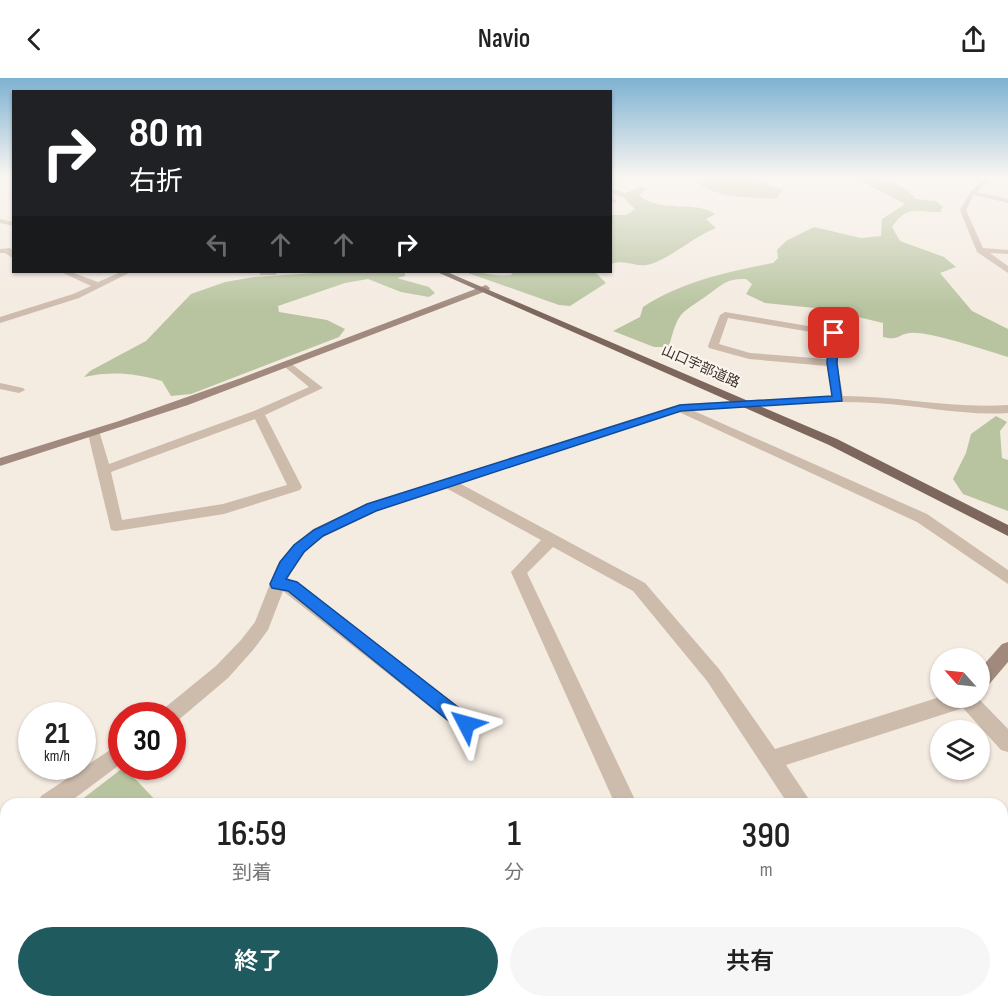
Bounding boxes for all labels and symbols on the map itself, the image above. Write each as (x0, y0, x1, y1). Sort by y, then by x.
pin (808, 307, 859, 358)
street label: 山口宇部道路 (659, 342, 743, 391)
north arrow (930, 648, 990, 708)
position arrow (434, 692, 498, 756)
speed limit sign: 30 (108, 702, 186, 780)

